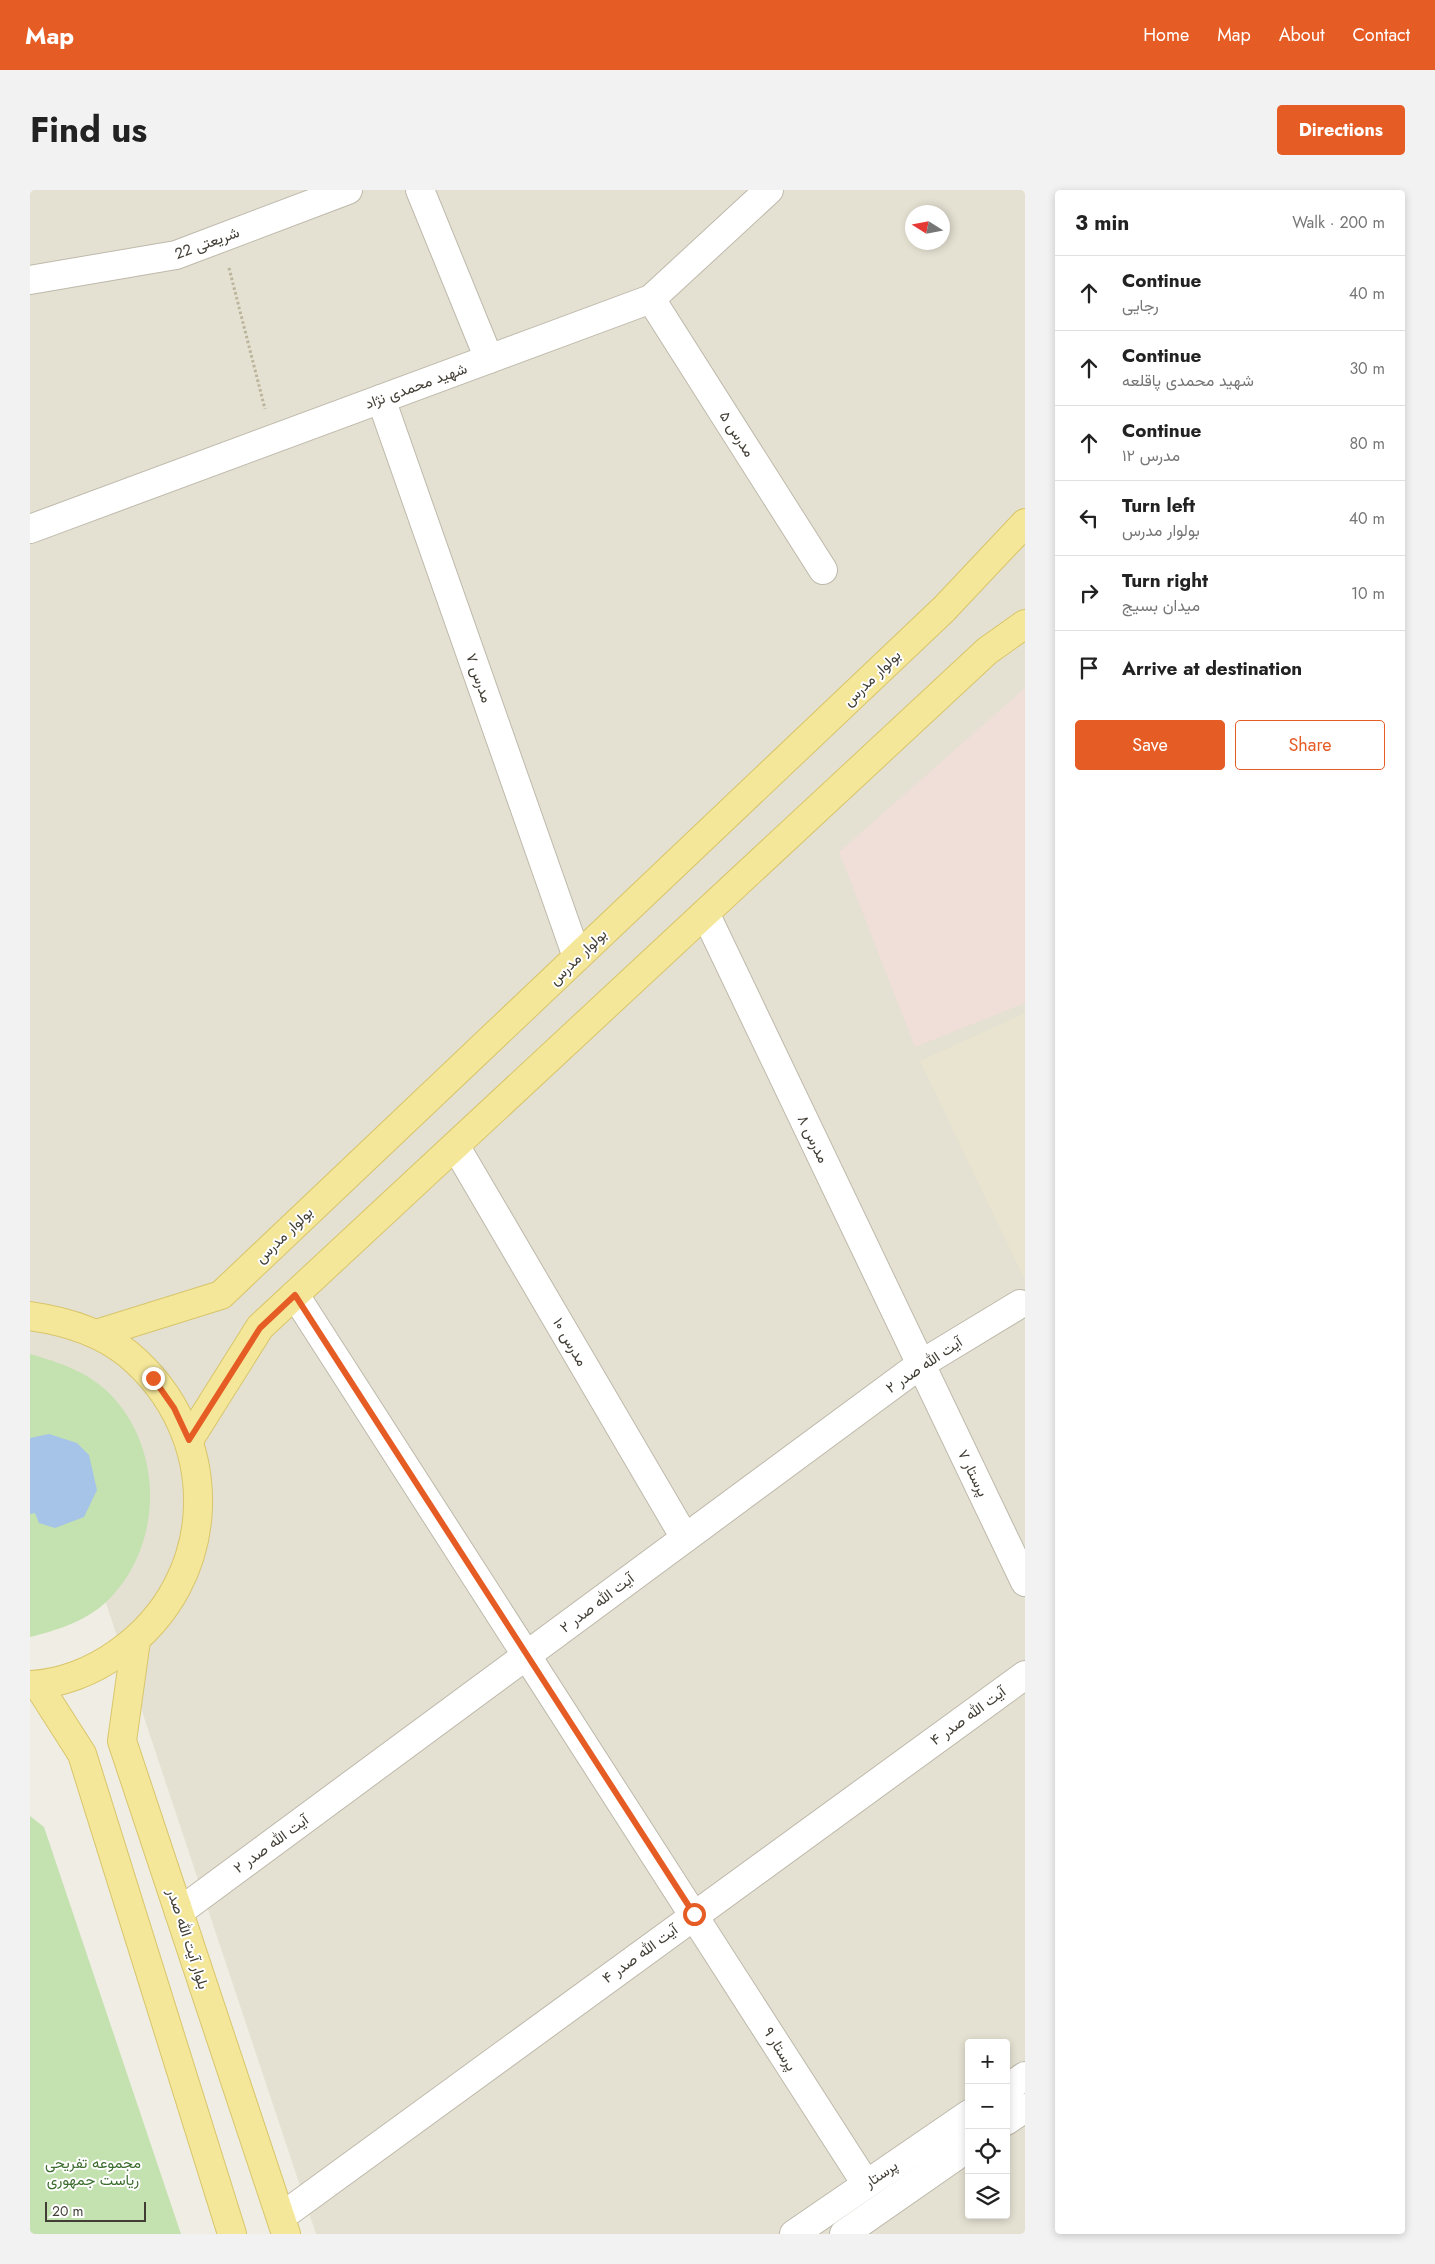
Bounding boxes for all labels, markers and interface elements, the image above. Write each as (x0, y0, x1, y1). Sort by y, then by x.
text: Map (25, 18, 74, 53)
text: Home (1143, 22, 1189, 48)
text: Map (1217, 22, 1251, 48)
text: About (1279, 22, 1324, 48)
text: Contact (1352, 22, 1410, 48)
text: Find us (30, 105, 147, 155)
button: Directions (1277, 105, 1405, 155)
north arrow (905, 205, 950, 250)
text: 3 min (1075, 208, 1129, 238)
text: Walk · 200 m (1292, 211, 1385, 234)
street label: شریعتی 22 (171, 221, 243, 265)
text: Continue (1122, 267, 1201, 294)
icon: ahead (1075, 279, 1103, 307)
text: 40 m (1349, 282, 1385, 305)
text: رجایی (1122, 294, 1159, 317)
text: Continue (1122, 342, 1201, 369)
icon: ahead (1075, 354, 1103, 382)
street label: شهید محمدی نژاد (362, 357, 470, 415)
text: 30 m (1349, 357, 1385, 380)
text: شهید محمدی پاقلعه (1122, 369, 1254, 392)
street label: مدرس ۵ (714, 407, 760, 461)
text: Continue (1122, 417, 1201, 444)
icon: ahead (1075, 429, 1103, 457)
text: 80 m (1349, 432, 1385, 455)
text: مدرس ۱۲ (1122, 444, 1180, 467)
text: Turn left (1122, 492, 1195, 519)
icon: left (1075, 504, 1103, 532)
text: 40 m (1349, 507, 1385, 530)
text: بولوار مدرس (1122, 519, 1200, 542)
text: Turn right (1122, 567, 1208, 594)
icon: right (1075, 579, 1103, 607)
text: 10 m (1351, 582, 1385, 605)
text: میدان بسیج (1122, 594, 1200, 617)
street label: بولوار مدرس (838, 645, 906, 711)
street label: مدرس ۷ (460, 650, 498, 706)
icon: arrive (1075, 654, 1103, 682)
text: Arrive at destination (1122, 655, 1302, 682)
button: Save (1075, 720, 1225, 770)
button: Share (1235, 720, 1385, 770)
street label: بولوار مدرس (544, 924, 612, 990)
street label: مدرس ۸ (792, 1111, 834, 1167)
street label: بولوار مدرس (250, 1202, 318, 1268)
street label: مدرس ۱۰ (547, 1314, 593, 1370)
street label: آیت الله صدر ۲ (881, 1330, 968, 1399)
route end (142, 1367, 165, 1390)
street label: پرستار ۷ (952, 1446, 994, 1500)
street label: آیت الله صدر ۲ (555, 1567, 640, 1638)
street label: آیت الله صدر ۴ (926, 1680, 1012, 1751)
street label: آیت الله صدر ۲ (229, 1808, 314, 1879)
street label: بلوار آیت الله صدر (161, 1885, 215, 1992)
route start (683, 1903, 706, 1926)
street label: آیت الله صدر ۴ (598, 1918, 684, 1989)
street label: پرستار ۹ (758, 2023, 802, 2075)
map controls (965, 2039, 1010, 2219)
button: + (965, 2039, 1010, 2084)
button: − (965, 2084, 1010, 2129)
button: locate (965, 2129, 1010, 2174)
park label: مجموعه تفریحی ریاست جمهوری (45, 2152, 141, 2191)
street label: پرستار (859, 2155, 902, 2194)
button: layers (965, 2174, 1010, 2219)
scale bar (45, 2199, 146, 2222)
text: 20 m (52, 2201, 84, 2221)

